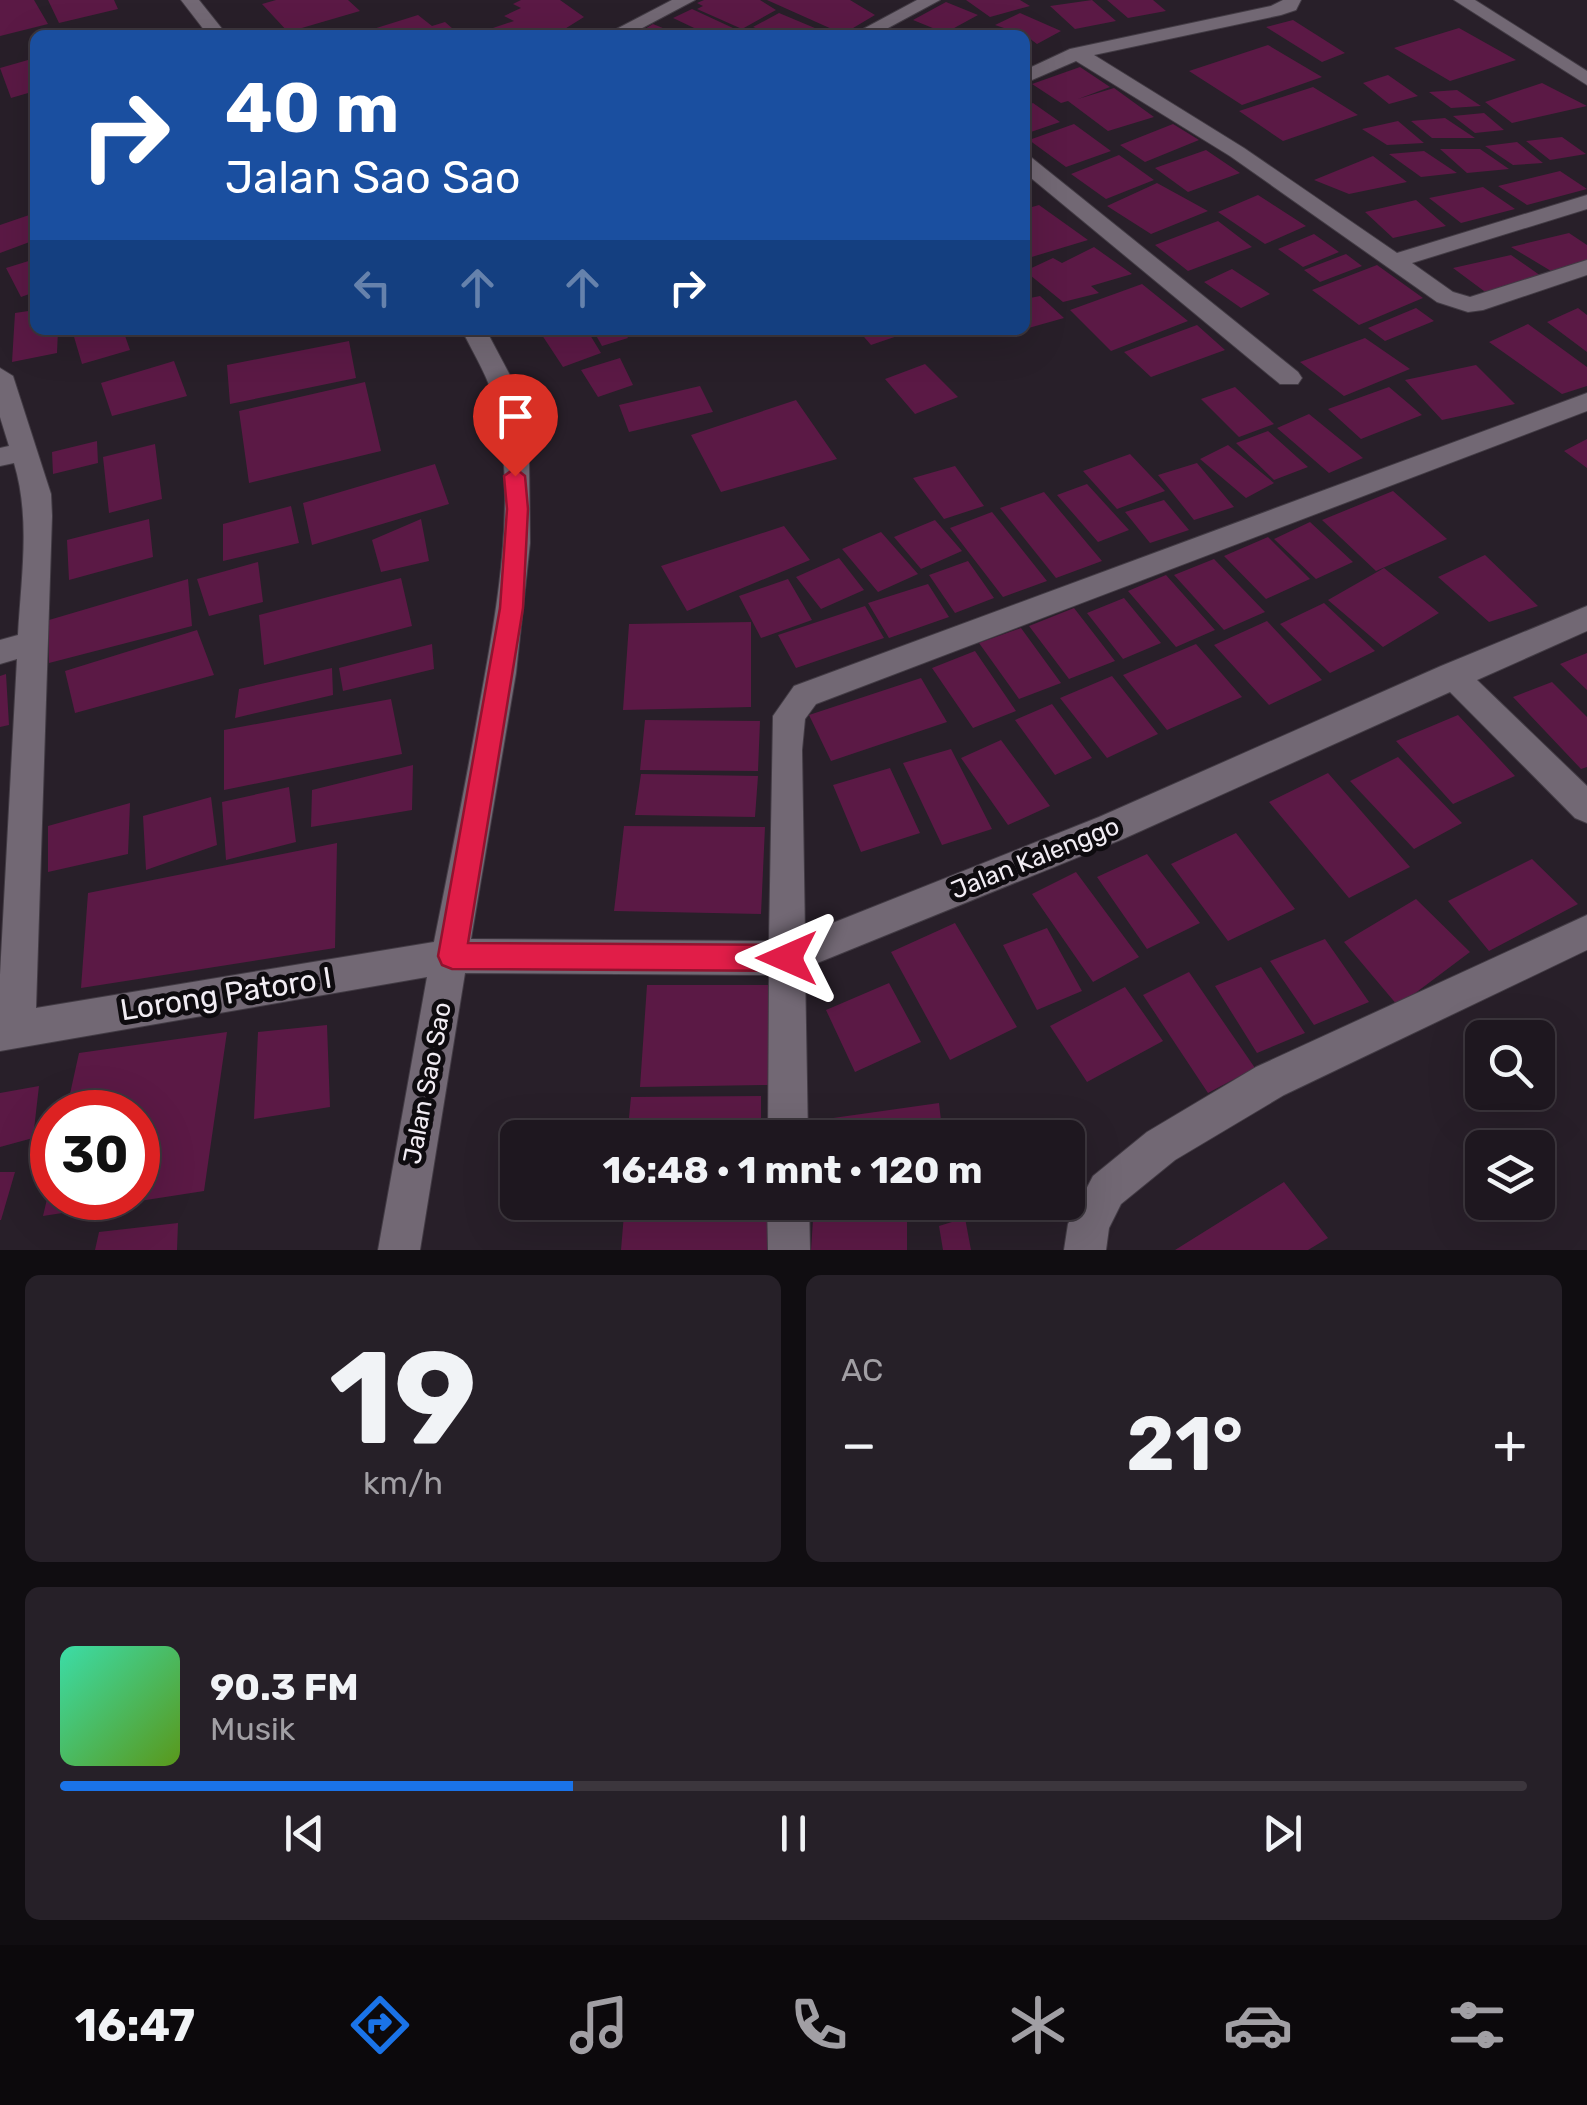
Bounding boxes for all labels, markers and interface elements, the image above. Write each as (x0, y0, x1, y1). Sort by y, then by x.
text: 40 m (225, 67, 399, 150)
icon: right (60, 70, 190, 200)
text: Jalan Sao Sao (225, 151, 521, 204)
icon: left (345, 260, 400, 315)
icon: ahead (450, 260, 505, 315)
icon: ahead (555, 260, 610, 315)
icon: right (660, 260, 715, 315)
pin (473, 374, 558, 477)
icon: arrive (488, 389, 543, 444)
street label: Jalan Kalenggo (947, 811, 1123, 905)
position arrow (735, 906, 839, 1010)
street label: Lorong Patoro I (118, 960, 334, 1028)
street label: Jalan Sao Sao (397, 1000, 457, 1166)
map controls (1465, 1020, 1555, 1220)
button: search (1465, 1020, 1555, 1110)
speed limit sign: 30 (30, 1090, 160, 1220)
button: layers (1465, 1130, 1555, 1220)
text: 16:48 · 1 mnt · 120 m (603, 1147, 982, 1193)
text: 19 (329, 1321, 477, 1476)
text: AC (841, 1351, 883, 1389)
text: 21° (1126, 1400, 1243, 1489)
text: − (841, 1412, 877, 1477)
text: + (1493, 1412, 1527, 1477)
text: km/h (363, 1464, 443, 1502)
text: 90.3 FM (210, 1664, 359, 1710)
text: Musik (210, 1710, 295, 1748)
icon: previous (277, 1806, 332, 1861)
icon: pause (766, 1806, 821, 1861)
icon: next (1255, 1806, 1310, 1861)
icon: directions (345, 1990, 415, 2060)
icon: music (564, 1990, 634, 2060)
icon: phone (784, 1990, 854, 2060)
icon: climate (1003, 1990, 1073, 2060)
icon: car (1223, 1990, 1293, 2060)
icon: filters (1442, 1990, 1512, 2060)
text: 16:47 (75, 1999, 195, 2052)

